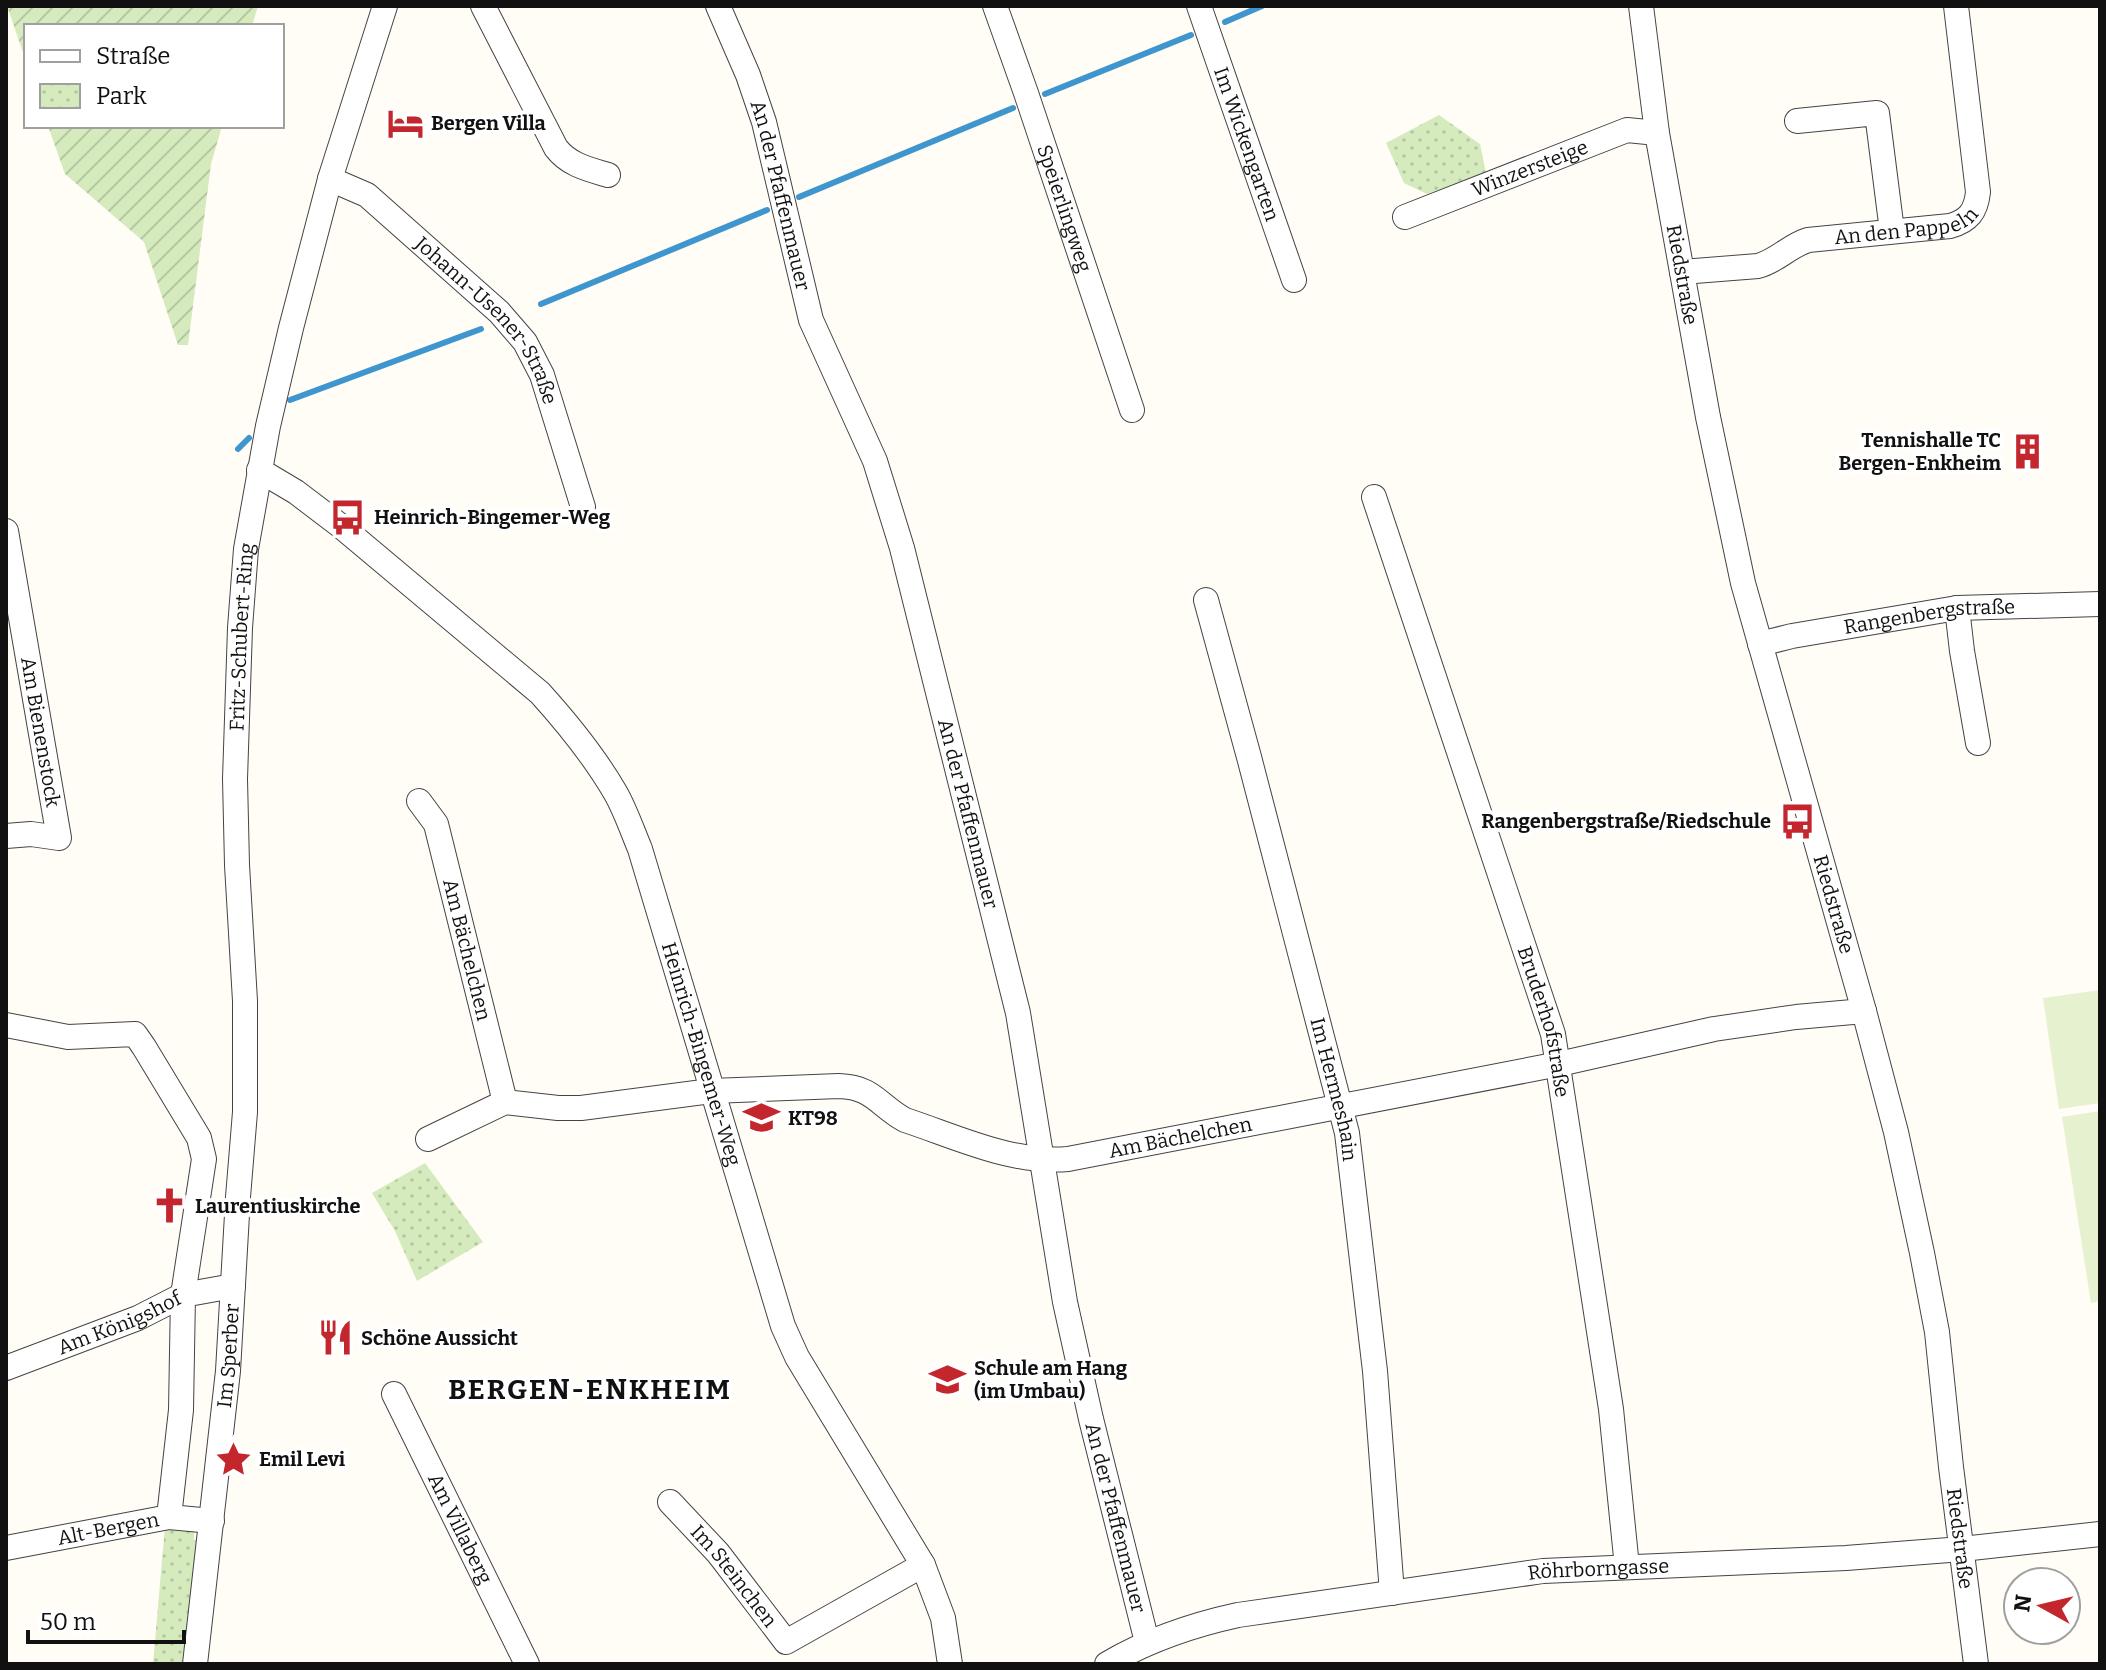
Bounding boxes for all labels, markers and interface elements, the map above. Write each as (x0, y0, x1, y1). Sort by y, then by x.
legend (24, 24, 284, 128)
text: Straße (96, 42, 170, 70)
street label: Im Wickengarten (1209, 64, 1285, 224)
text: Park (96, 82, 147, 110)
street label: An der Pfaffenmauer (745, 97, 816, 293)
hotel icon: Bergen Villa (386, 104, 424, 142)
place label: Bergen Villa (431, 111, 546, 135)
street label: Winzersteige (1468, 135, 1591, 202)
street label: Speierlingweg (1032, 142, 1097, 275)
street label: An den Pappeln (1833, 202, 1983, 249)
street label: Riedstraße (1662, 223, 1703, 327)
street label: Johann-Usener-Straße (410, 231, 562, 407)
place label: Tennishalle TC Bergen-Enkheim (1839, 428, 2001, 475)
building icon: Tennishalle TC Bergen-Enkheim (2008, 432, 2046, 470)
bus stop icon: Heinrich-Bingemer-Weg (329, 498, 367, 536)
place label: Heinrich-Bingemer-Weg (374, 505, 611, 529)
street label: Fritz-Schubert-Ring (225, 541, 259, 731)
street label: Rangenbergstraße (1842, 594, 2015, 639)
street label: Am Bienenstock (16, 655, 66, 810)
street label: An der Pfaffenmauer (933, 716, 1004, 911)
bus stop icon: Rangenbergstraße/Riedschule (1778, 802, 1816, 840)
place label: Rangenbergstraße/Riedschule (1481, 809, 1771, 833)
street label: Riedstraße (1808, 852, 1859, 956)
street label: Am Bächelchen (438, 876, 496, 1023)
street label: Heinrich-Bingemer-Weg (657, 939, 746, 1169)
street label: Bruderhofstraße (1513, 943, 1575, 1099)
street label: Im Hermeshain (1305, 1015, 1362, 1163)
school or university icon: KT98 (743, 1099, 781, 1137)
place label: KT98 (788, 1106, 838, 1130)
street label: Am Bächelchen (1107, 1112, 1254, 1163)
church icon: Laurentiuskirche (150, 1187, 188, 1225)
place label: Laurentiuskirche (195, 1194, 360, 1218)
street label: Am Königshof (54, 1285, 187, 1359)
street label: Im Sperber (212, 1303, 244, 1409)
restaurant icon: Schöne Aussicht (316, 1319, 354, 1357)
place label: Schöne Aussicht (361, 1326, 518, 1350)
place label: Schule am Hang (im Umbau) (974, 1356, 1128, 1403)
school or university icon: Schule am Hang (im Umbau) (929, 1361, 967, 1399)
district label: BERGEN-ENKHEIM (448, 1373, 732, 1406)
street label: An der Pfaffenmauer (1080, 1420, 1151, 1615)
place icon: Emil Levi (214, 1440, 252, 1478)
place label: Emil Levi (259, 1447, 346, 1471)
street label: Am Villaberg (423, 1469, 498, 1588)
street label: Riedstraße (1942, 1487, 1978, 1590)
street label: Alt-Bergen (55, 1507, 161, 1550)
street label: Im Steinchen (686, 1520, 782, 1632)
street label: Röhrborngasse (1526, 1554, 1670, 1585)
north arrow (2002, 1566, 2082, 1646)
text: N (2008, 1593, 2037, 1614)
scale bar (28, 1594, 184, 1644)
text: 50 m (40, 1608, 96, 1636)

